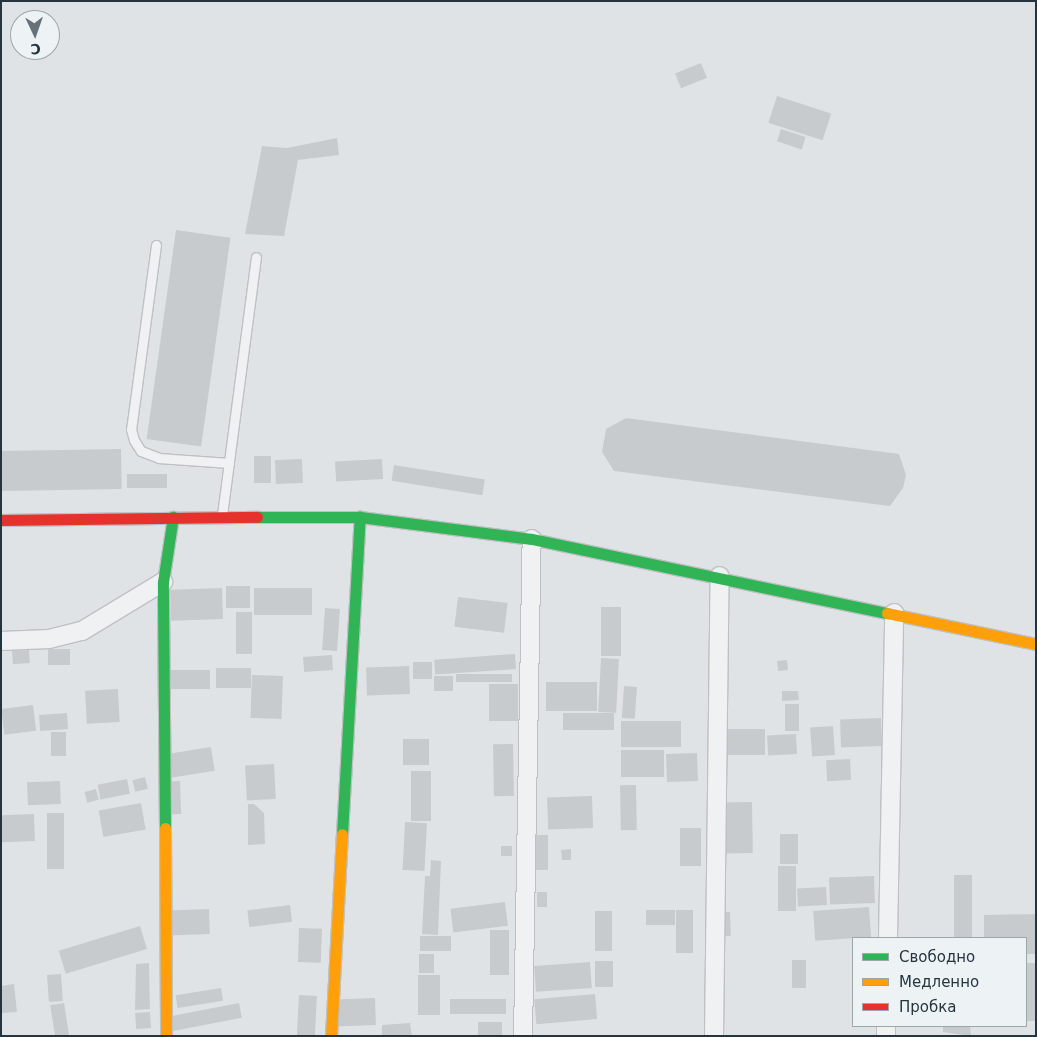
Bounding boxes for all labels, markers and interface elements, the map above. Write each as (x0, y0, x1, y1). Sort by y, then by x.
north arrow (10, 10, 60, 60)
text: С (30, 41, 41, 57)
legend (852, 937, 1027, 1027)
text: Свободно (899, 948, 975, 966)
text: Медленно (899, 973, 979, 991)
text: Пробка (899, 998, 956, 1016)

